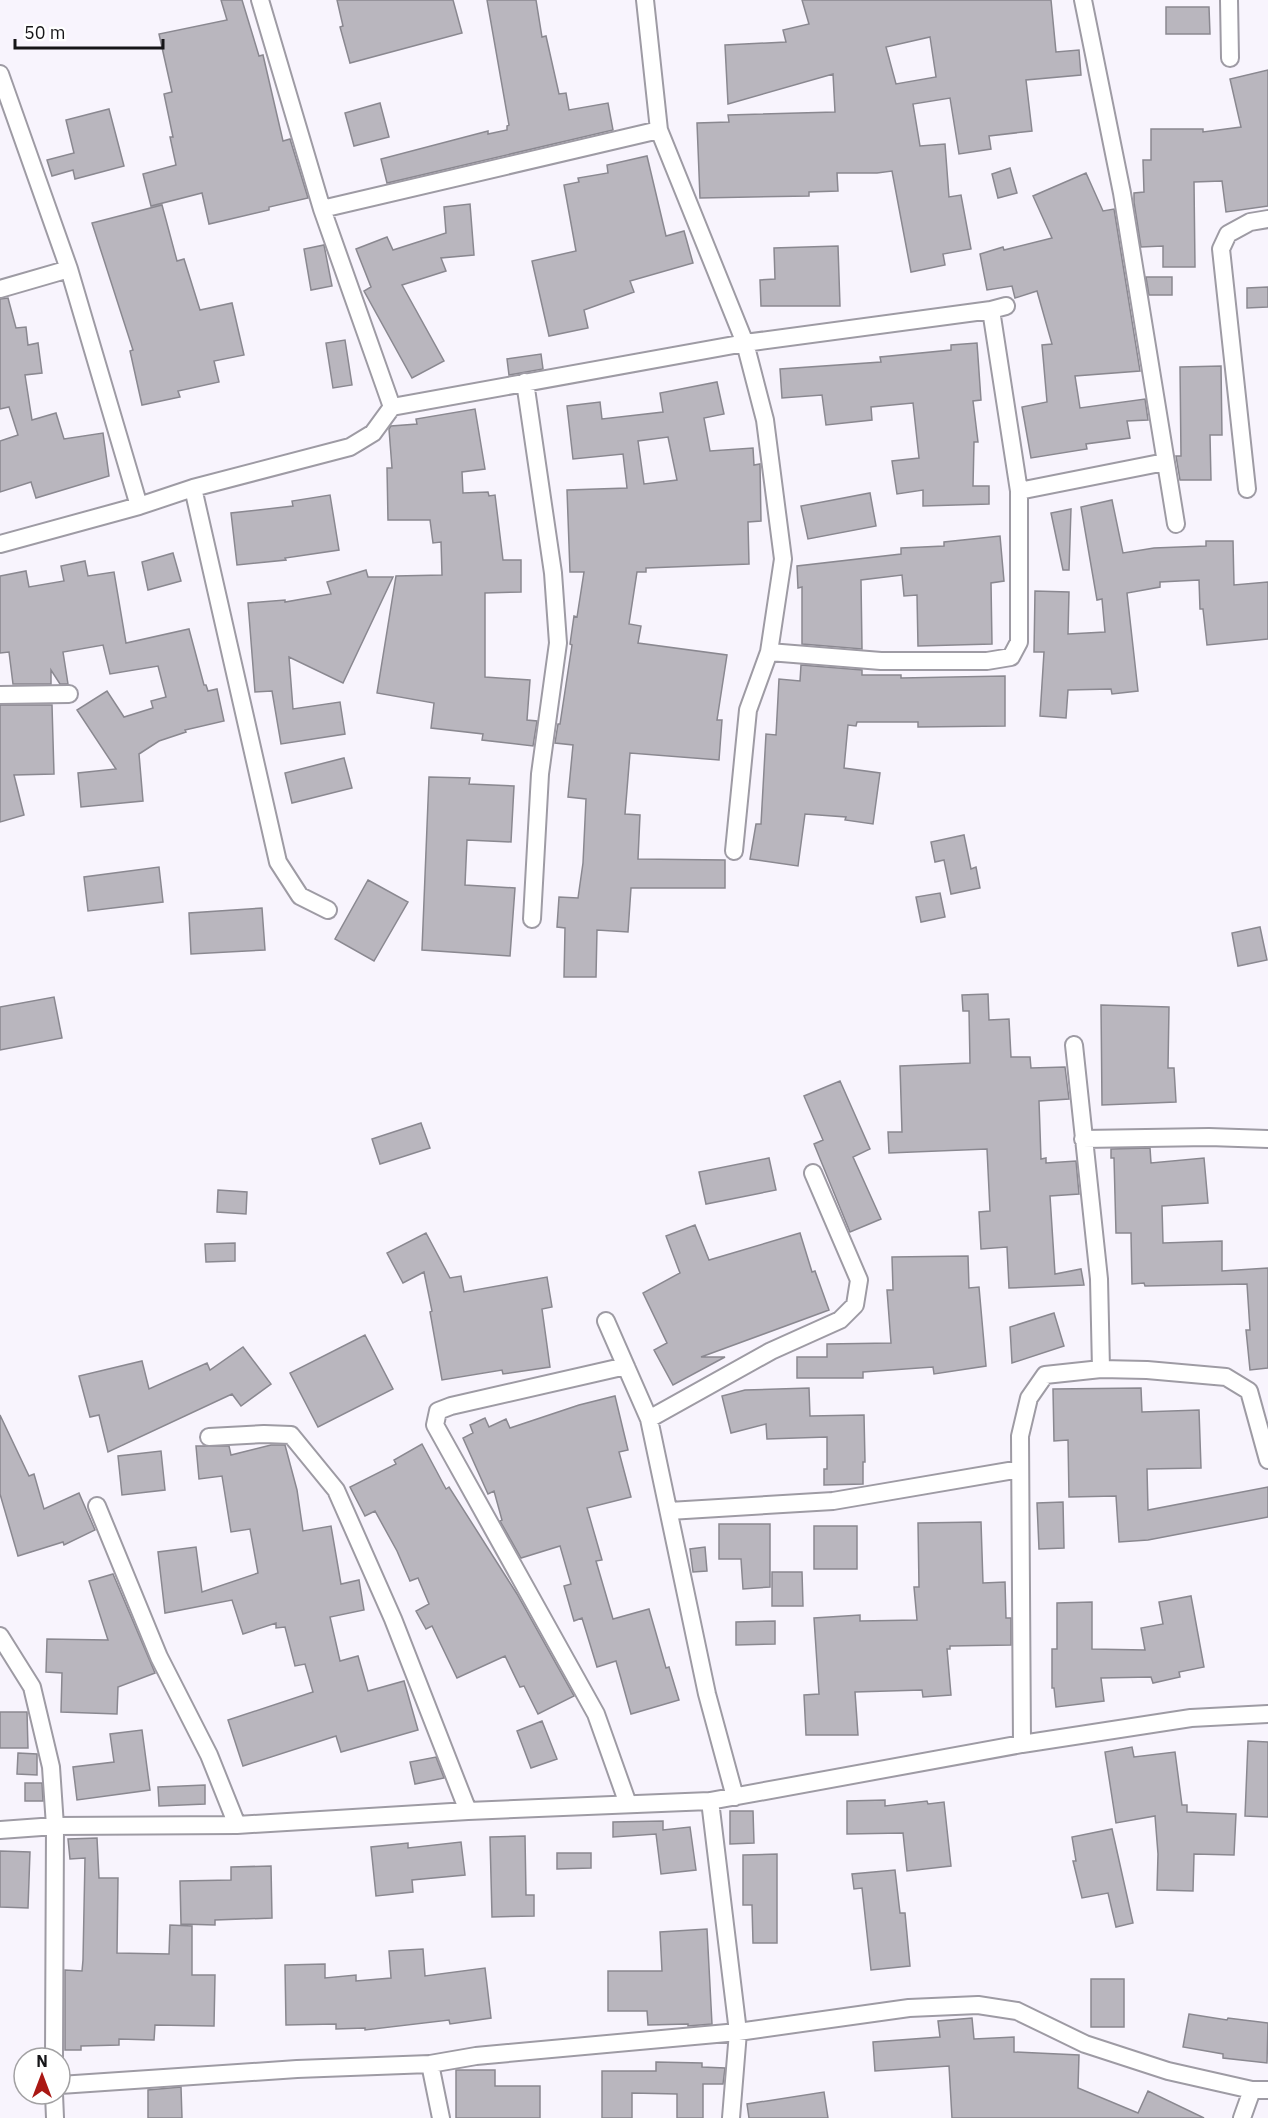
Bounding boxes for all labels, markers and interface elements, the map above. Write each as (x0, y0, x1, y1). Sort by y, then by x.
scale bar (15, 12, 164, 50)
text: 50 m (24, 21, 66, 44)
north arrow (12, 2046, 72, 2106)
text: N (36, 2051, 48, 2071)

